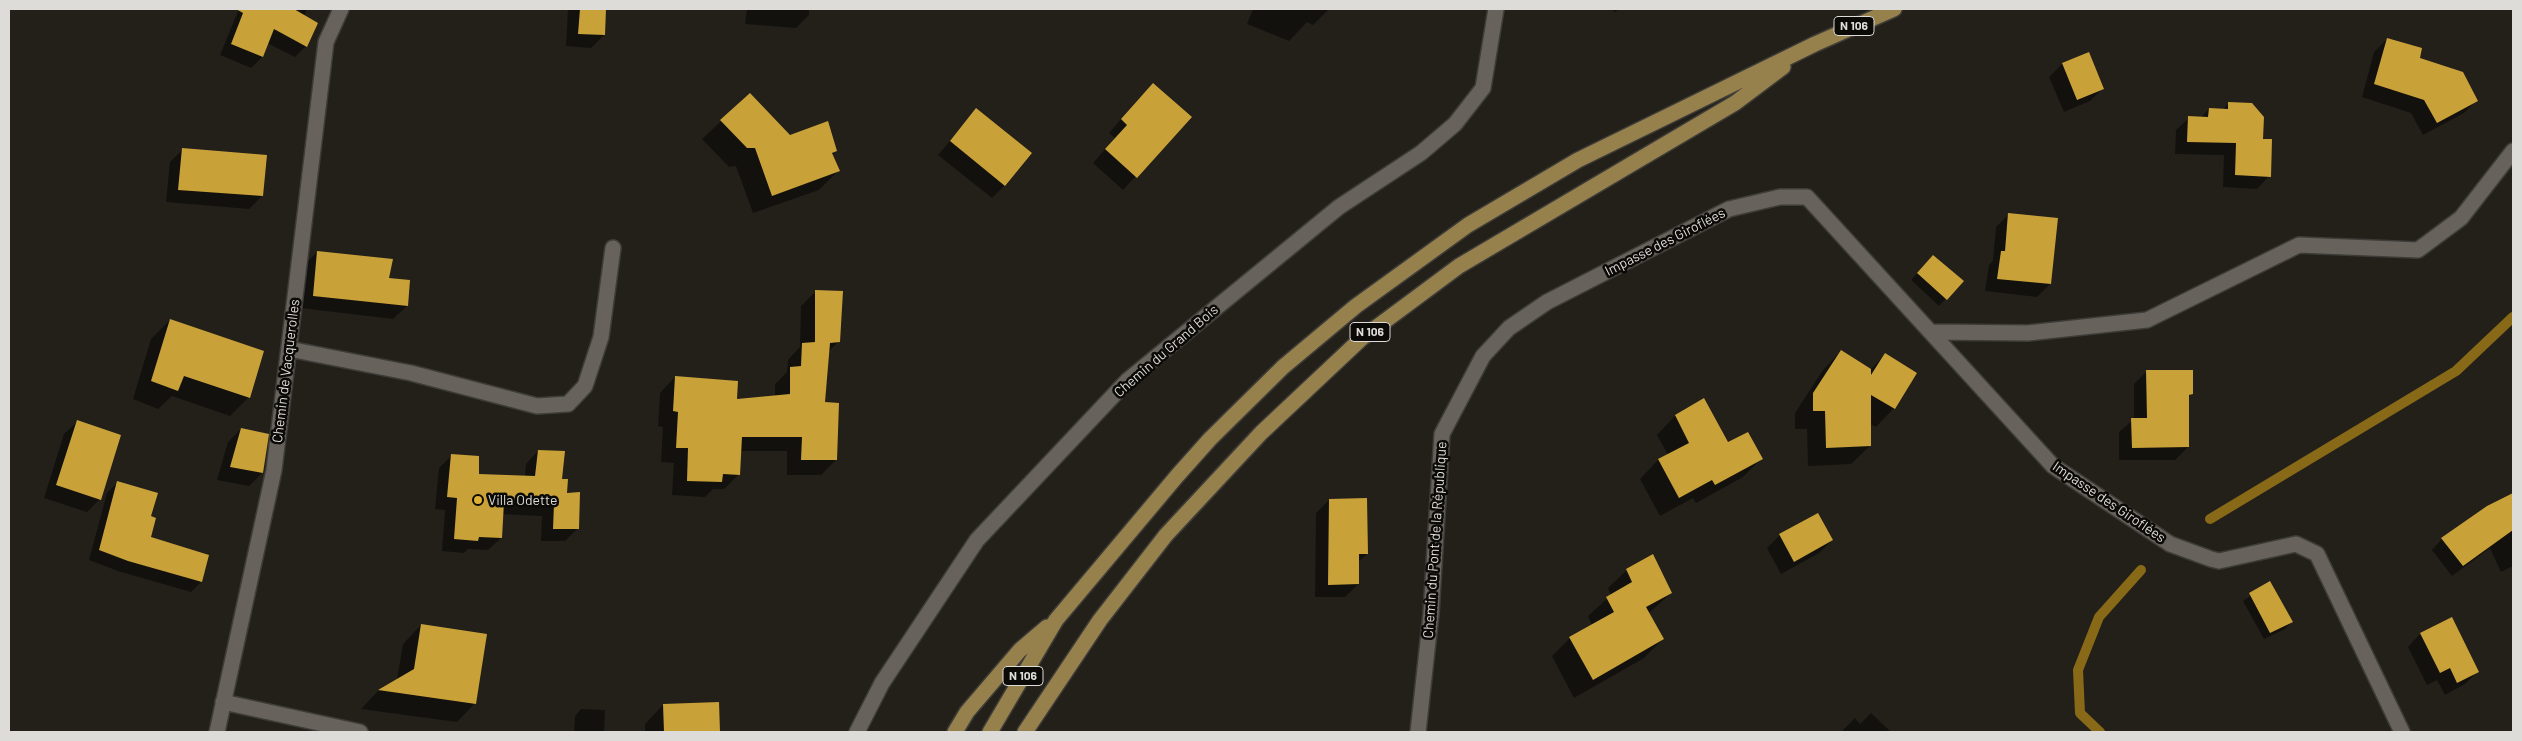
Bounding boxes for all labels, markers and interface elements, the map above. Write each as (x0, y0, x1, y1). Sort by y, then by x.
road number: N 106 (1834, 16, 1874, 36)
street label: Impasse des Giroflées (1602, 204, 1728, 280)
street label: Chemin de Vacquerolles (269, 298, 303, 444)
street label: Chemin du Grand Bois (1111, 301, 1221, 401)
road number: N 106 (1350, 322, 1390, 342)
street label: Chemin du Pont de la République (1420, 441, 1450, 639)
street label: Impasse des Giroflées (2049, 458, 2169, 546)
place label: Villa Odette (488, 492, 557, 508)
marker: Villa Odette (472, 494, 484, 506)
road number: N 106 (1003, 666, 1043, 686)

